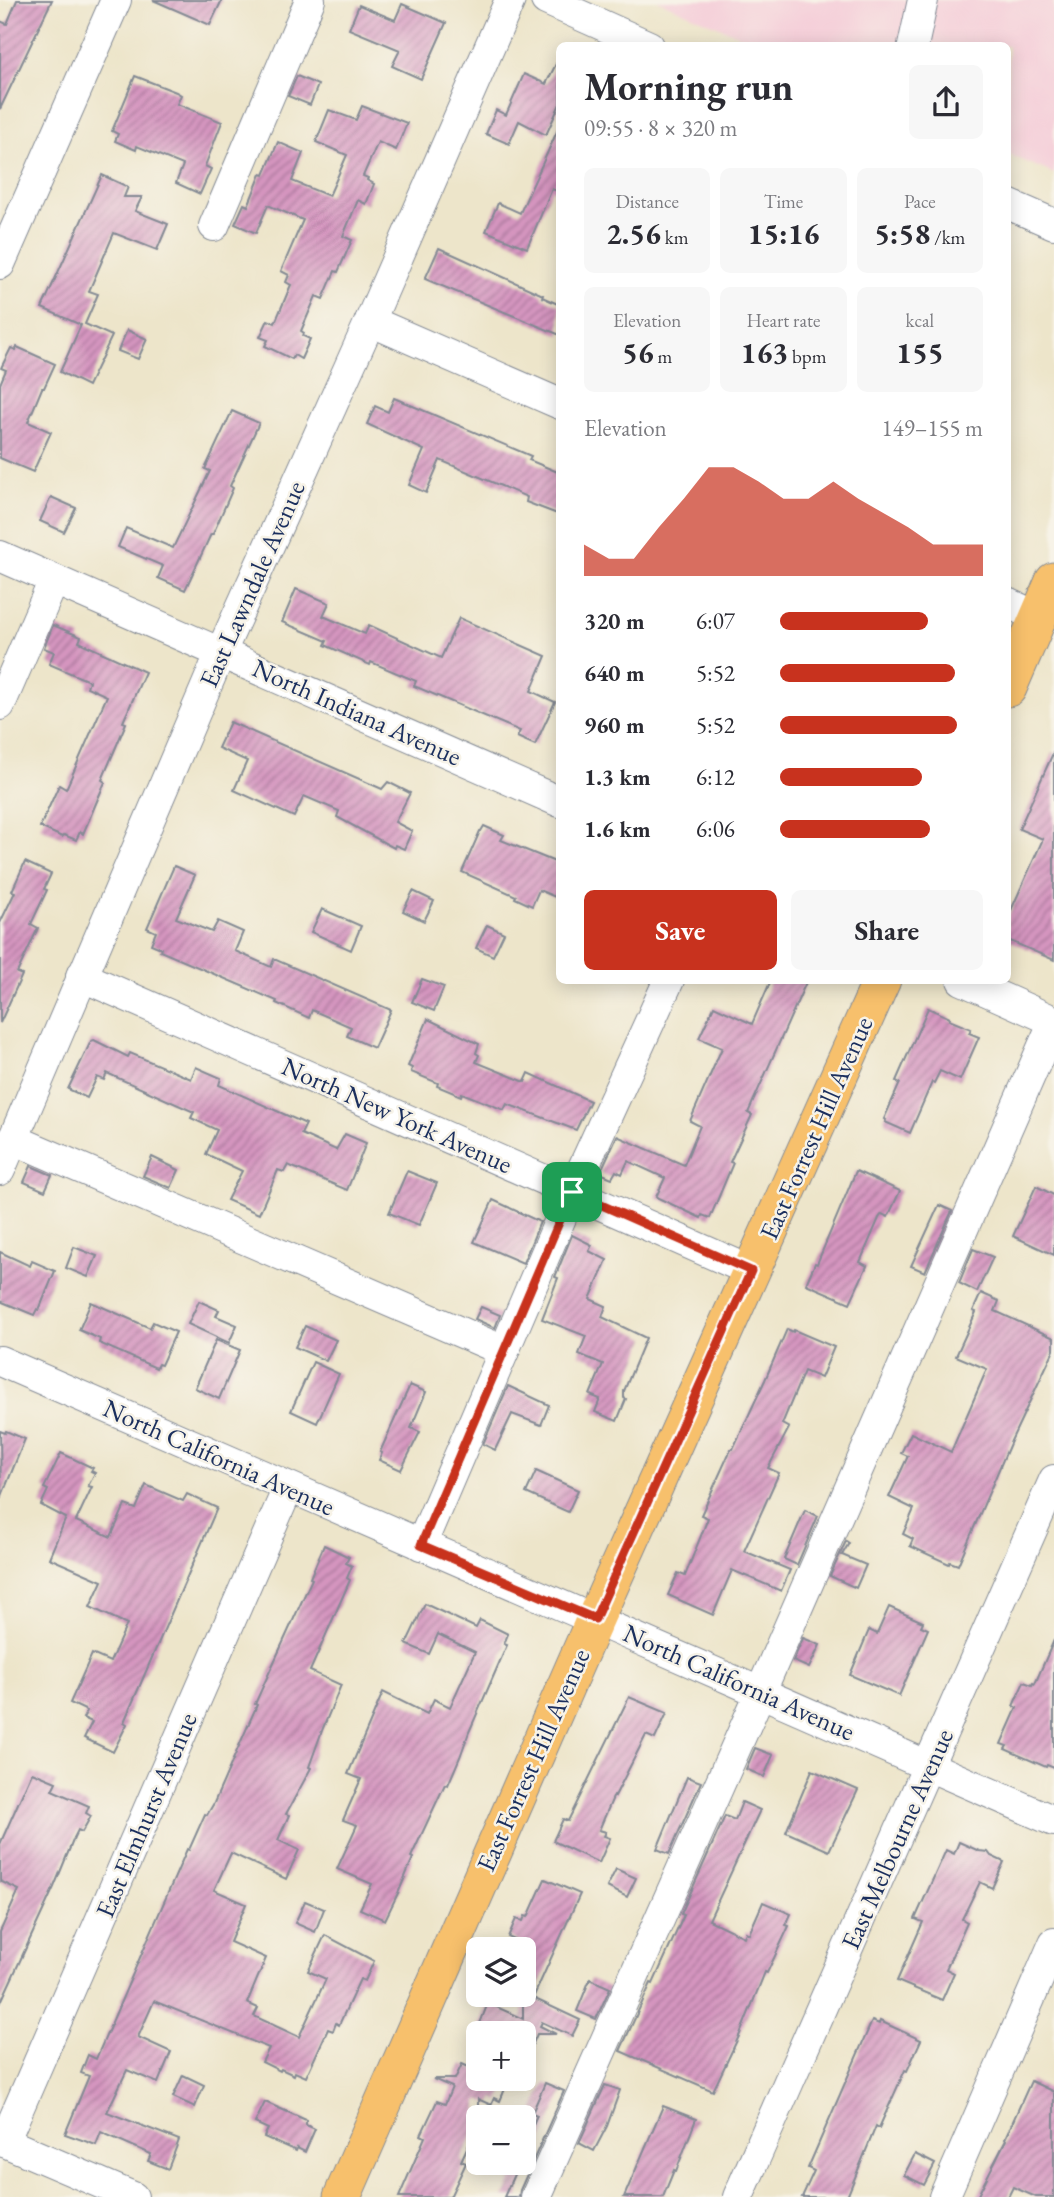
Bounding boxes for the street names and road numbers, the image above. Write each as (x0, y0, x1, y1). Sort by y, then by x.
street label: East Lawndale Avenue (191, 475, 313, 693)
street label: North Indiana Avenue (247, 651, 467, 773)
street label: East Forrest Hill Avenue (752, 1011, 880, 1245)
street label: North New York Avenue (277, 1049, 517, 1181)
street label: North California Avenue (98, 1391, 340, 1523)
street label: North California Avenue (618, 1616, 860, 1748)
street label: East Forrest Hill Avenue (469, 1643, 597, 1877)
street label: East Elmhurst Avenue (87, 1707, 205, 1923)
street label: East Melbourne Avenue (833, 1723, 961, 1955)

